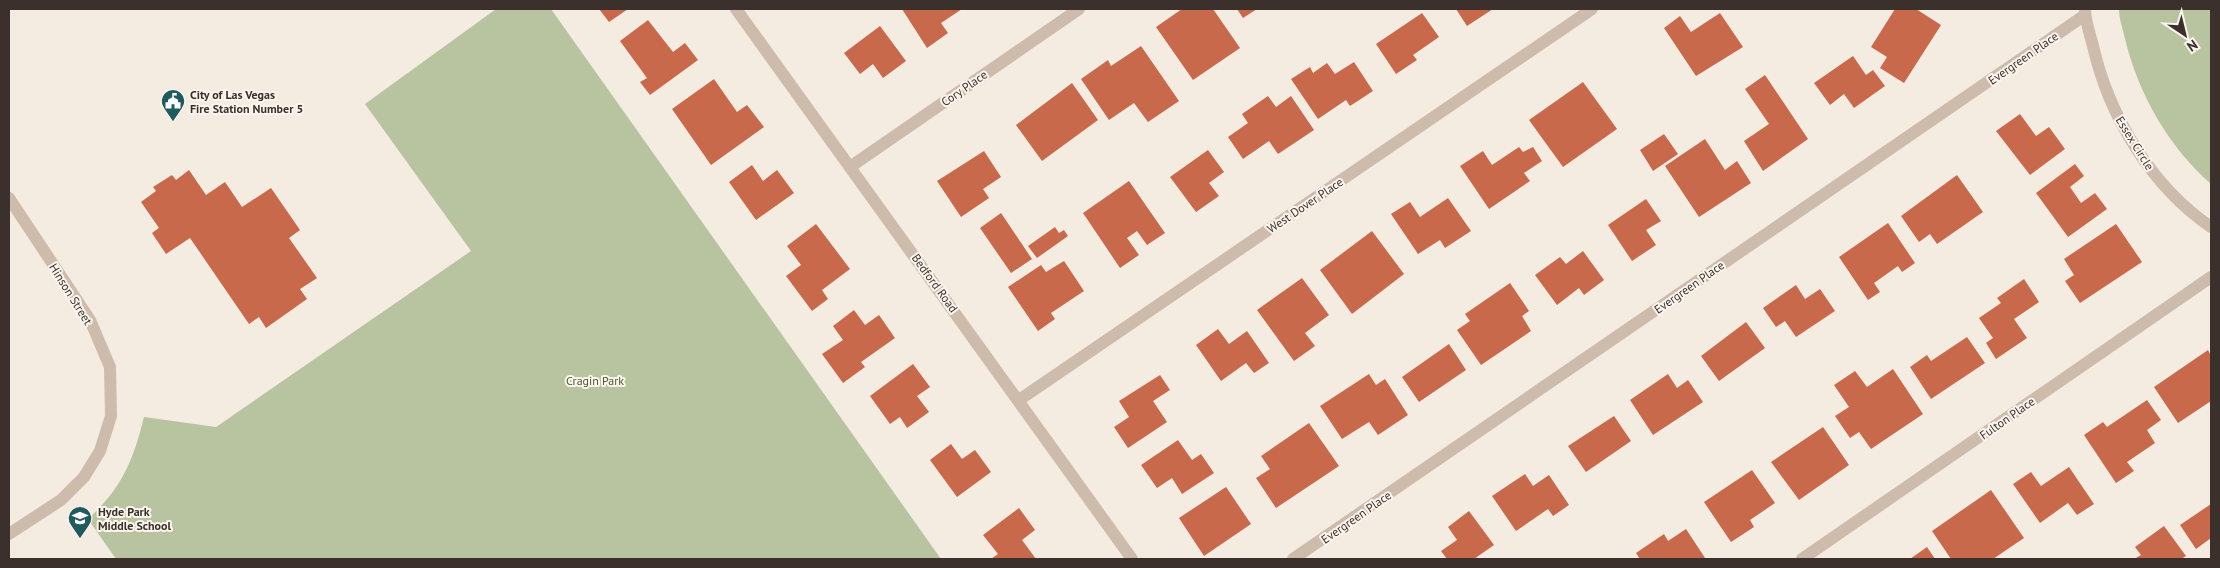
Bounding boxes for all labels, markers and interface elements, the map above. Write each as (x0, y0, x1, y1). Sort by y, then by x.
north arrow (2160, 10, 2210, 60)
street label: Evergreen Place (1985, 28, 2061, 88)
text: N (2184, 36, 2201, 56)
street label: Cory Place (938, 67, 990, 109)
place label: City of Las Vegas Fire Station Number 5 (190, 87, 303, 116)
public building icon: City of Las Vegas Fire Station Number 5 (160, 88, 186, 122)
street label: Essex Circle (2113, 113, 2157, 173)
street label: West Dover Place (1264, 174, 1346, 236)
street label: Bedford Road (909, 251, 961, 315)
street label: Evergreen Place (1651, 257, 1727, 317)
street label: Hinson Street (46, 260, 96, 328)
park label: Cragin Park (566, 373, 624, 388)
street label: Fulton Place (1977, 394, 2037, 442)
street label: Evergreen Place (1318, 487, 1394, 547)
place label: Hyde Park Middle School (98, 504, 171, 533)
school or university icon: Hyde Park Middle School (67, 505, 93, 539)

